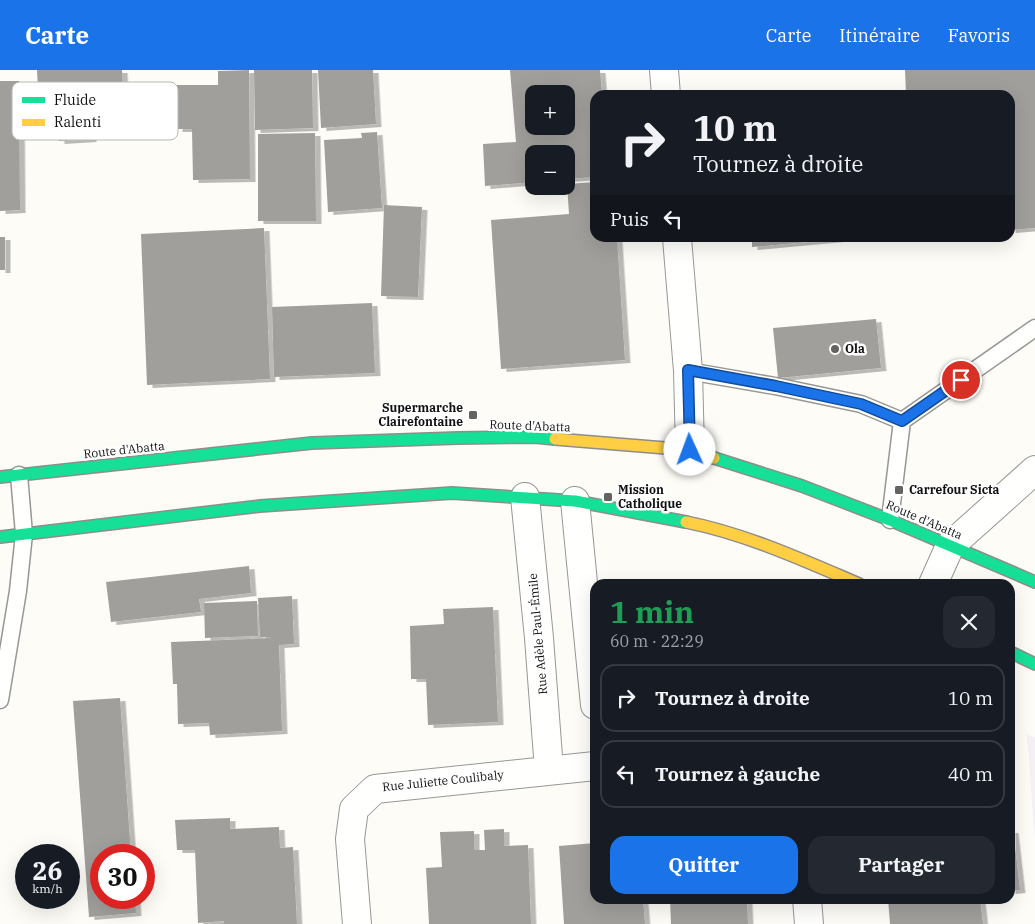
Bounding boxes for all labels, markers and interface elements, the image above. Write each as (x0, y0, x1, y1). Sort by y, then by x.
text: Carte (25, 19, 89, 51)
text: Carte (766, 24, 811, 47)
text: Itinéraire (839, 24, 920, 47)
text: Favoris (948, 24, 1010, 47)
legend (12, 82, 178, 140)
map controls (525, 85, 575, 195)
button: + (525, 85, 575, 135)
text: Fluide (54, 91, 96, 109)
text: 10 m (693, 105, 777, 151)
icon: right (610, 110, 675, 175)
text: Ralenti (54, 113, 101, 131)
button: − (525, 145, 575, 195)
text: Tournez à droite (693, 149, 863, 178)
icon: left (659, 205, 687, 233)
text: Puis (610, 207, 649, 231)
place label: Ola (845, 341, 865, 356)
marker: Ola (829, 343, 841, 355)
pin (940, 359, 982, 401)
icon: arrive (947, 366, 975, 394)
place label: Supermarche Clairefontaine (378, 400, 463, 429)
marker: Supermarche Clairefontaine (467, 409, 479, 421)
street label: Route d'Abatta (489, 417, 571, 434)
position arrow (663, 423, 715, 475)
street label: Route d'Abatta (83, 438, 166, 461)
place label: Mission Catholique (618, 482, 682, 511)
place label: Carrefour Sicta (909, 482, 1000, 497)
marker: Carrefour Sicta (893, 484, 905, 496)
marker: Mission Catholique (602, 491, 614, 503)
street label: Route d'Abatta (884, 497, 965, 543)
street label: Rue Adèle Paul-Émile (525, 573, 550, 695)
text: 1 min (610, 592, 694, 631)
button: close (943, 596, 995, 648)
text: 60 m · 22:29 (610, 631, 704, 651)
icon: right (612, 684, 640, 712)
text: Tournez à droite (655, 686, 810, 710)
text: 10 m (948, 686, 993, 710)
icon: left (612, 760, 640, 788)
text: Tournez à gauche (655, 762, 820, 786)
text: 40 m (948, 762, 993, 786)
street label: Rue Juliette Coulibaly (382, 767, 505, 794)
button: Quitter (610, 836, 798, 894)
button: Partager (808, 836, 995, 894)
speed limit sign: 30 (90, 844, 155, 909)
text: 26 (32, 854, 63, 887)
text: km/h (32, 881, 63, 896)

